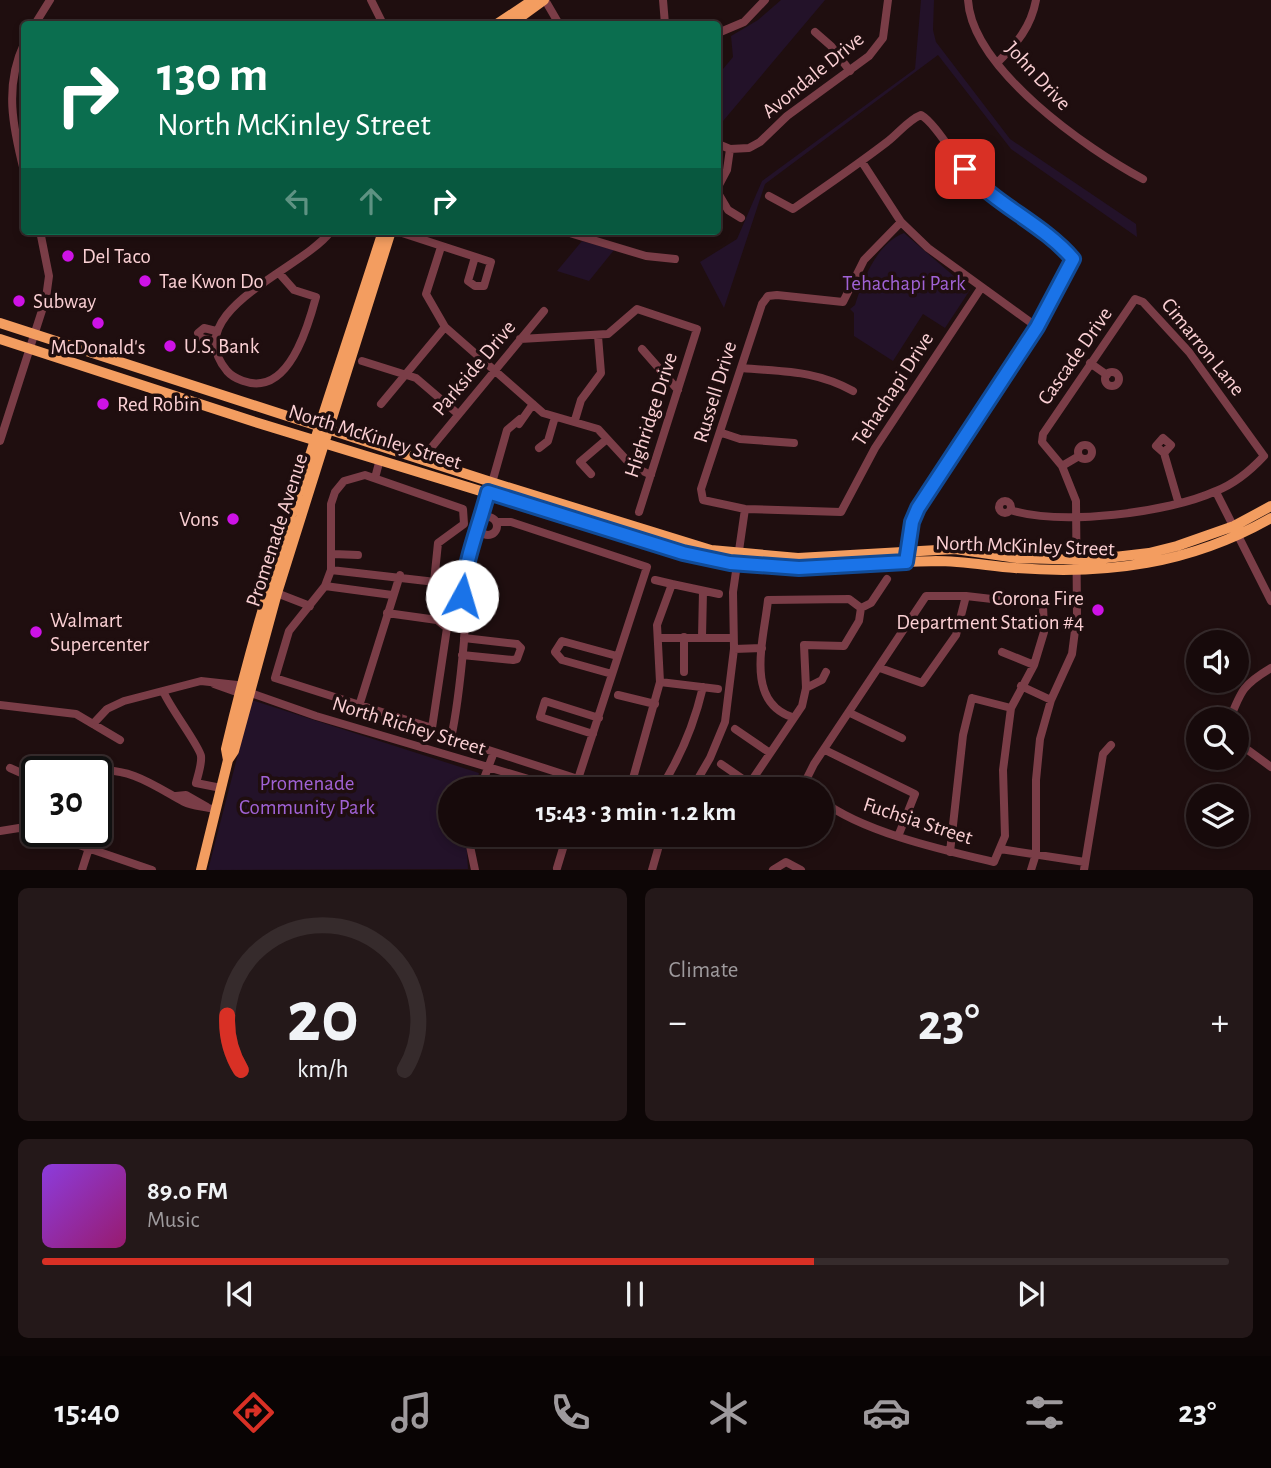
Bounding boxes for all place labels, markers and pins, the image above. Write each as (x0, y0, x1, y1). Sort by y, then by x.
pin (935, 139, 995, 199)
place label: Del Taco (82, 246, 151, 267)
marker: Del Taco (60, 248, 76, 264)
place label: Tae Kwon Do (159, 271, 264, 292)
marker: Tae Kwon Do (137, 273, 153, 289)
place label: Subway (33, 291, 96, 312)
marker: Subway (11, 293, 27, 309)
marker: McDonald's (90, 315, 106, 331)
place label: U.S. Bank (184, 336, 260, 357)
place label: McDonald's (50, 337, 146, 358)
marker: U.S. Bank (162, 338, 178, 354)
place label: Red Robin (117, 394, 200, 415)
marker: Red Robin (95, 396, 111, 412)
place label: Vons (179, 509, 219, 530)
marker: Vons (225, 511, 241, 527)
place label: Corona Fire Department Station #4 (896, 588, 1084, 633)
marker: Corona Fire Department Station #4 (1090, 602, 1106, 618)
place label: Walmart Supercenter (50, 610, 149, 655)
marker: Walmart Supercenter (28, 624, 44, 640)

